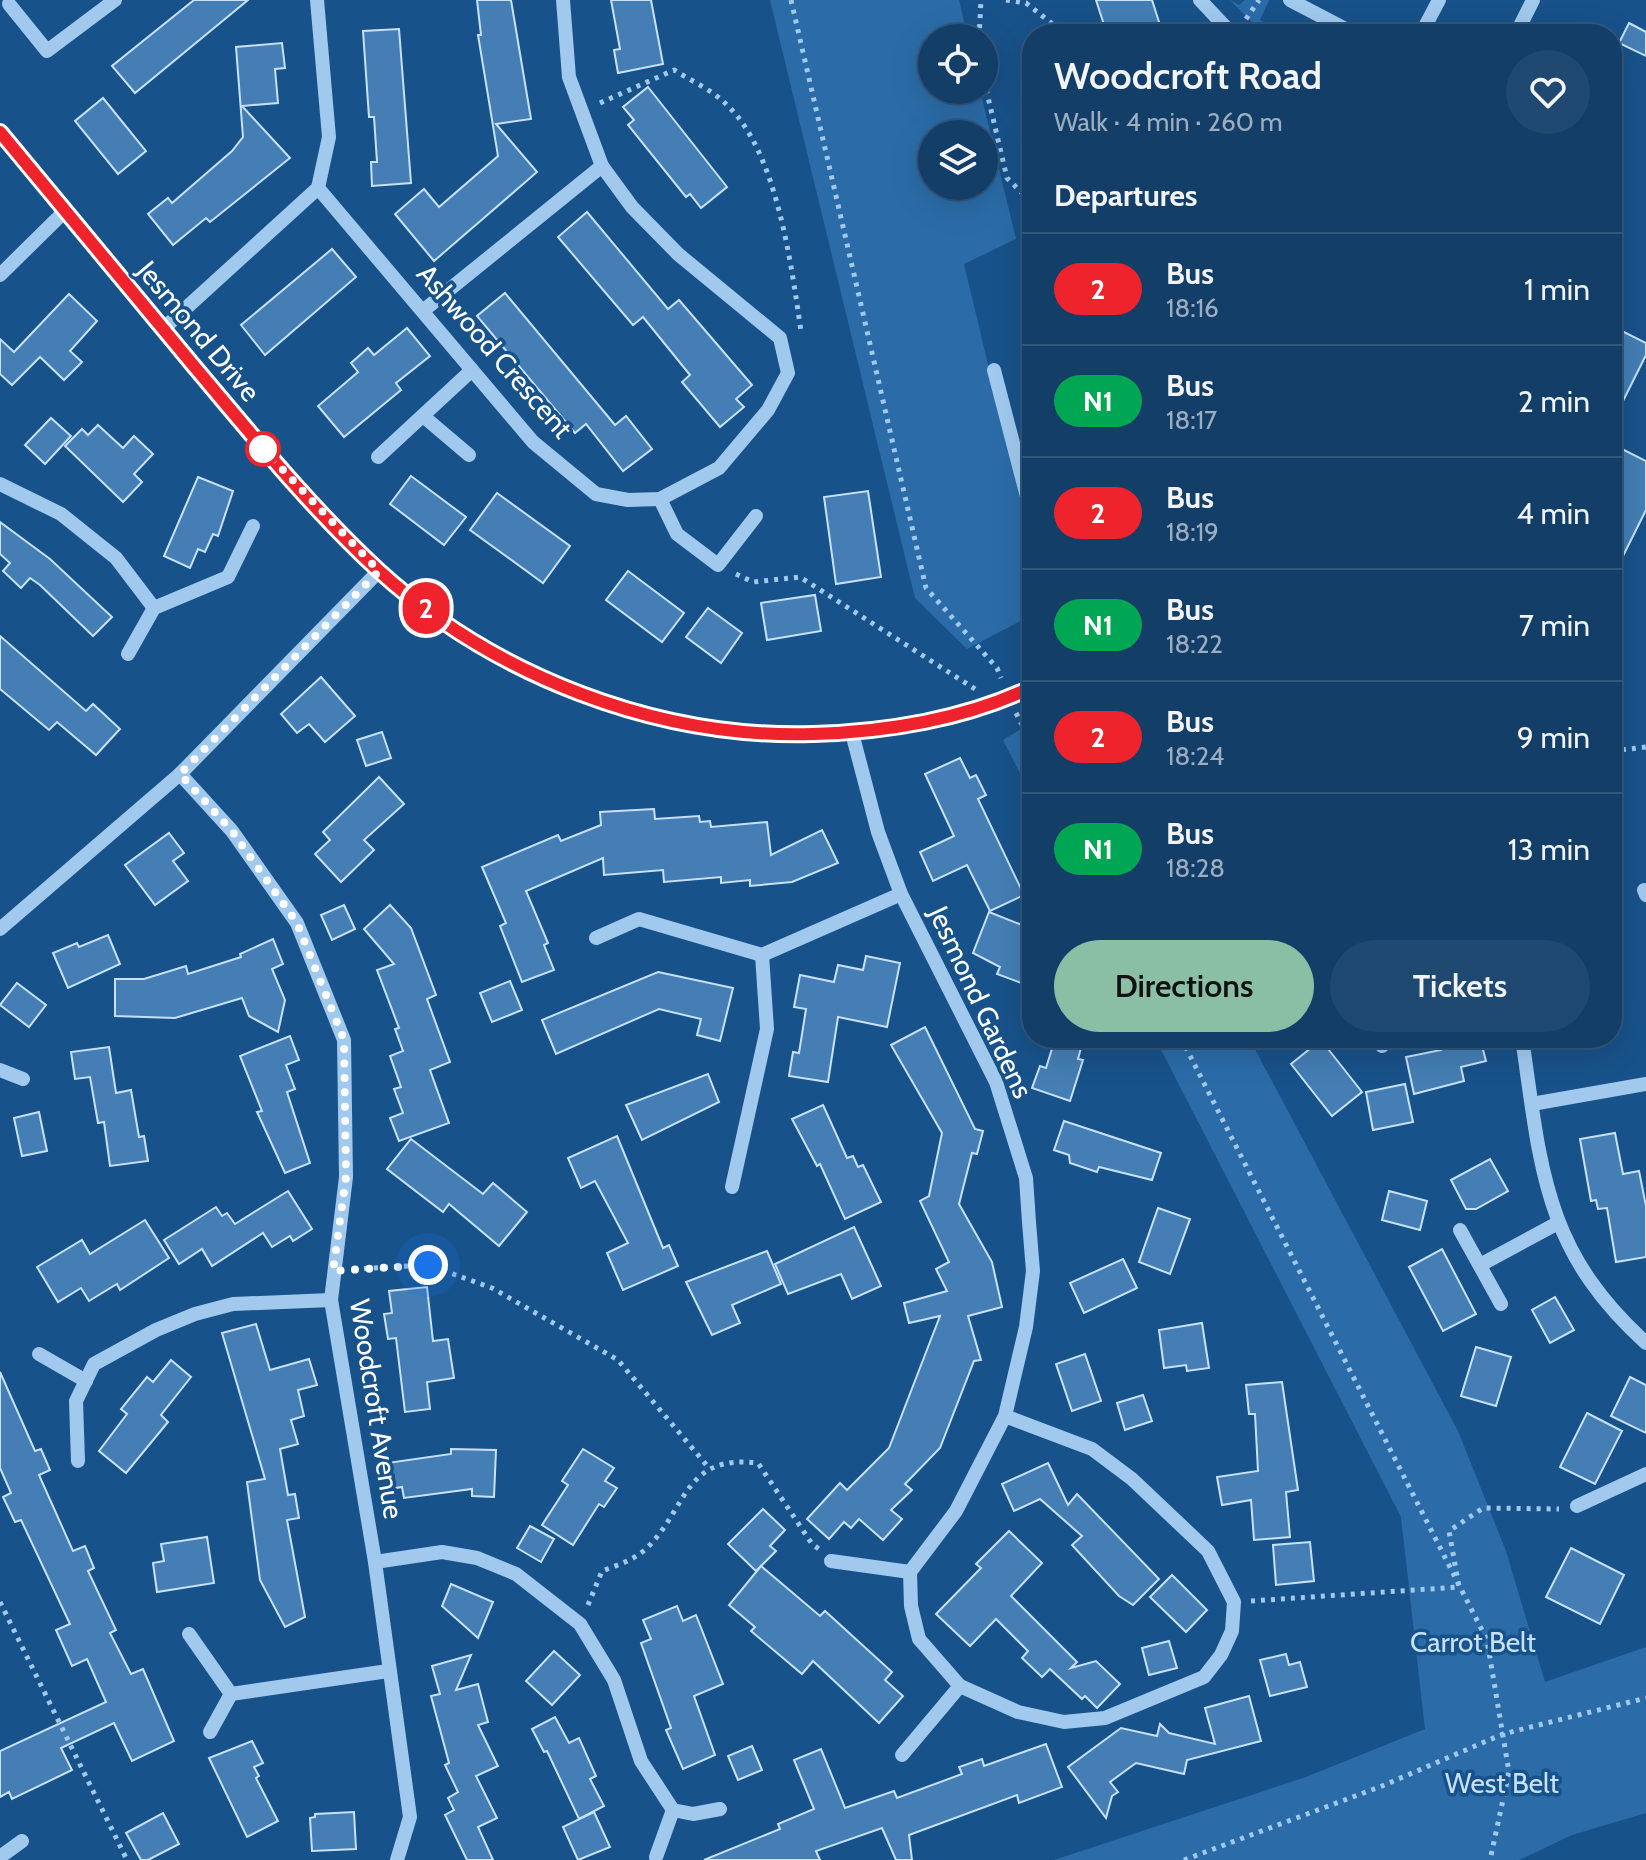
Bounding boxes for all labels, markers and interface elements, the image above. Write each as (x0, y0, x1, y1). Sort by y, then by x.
map controls (918, 24, 998, 200)
button: locate (918, 24, 998, 104)
button: heart (1506, 50, 1590, 134)
text: Woodcroft Road (1054, 52, 1322, 99)
text: Walk · 4 min · 260 m (1054, 106, 1283, 138)
button: layers (918, 120, 998, 200)
text: Departures (1054, 177, 1198, 214)
street label: Jesmond Drive (130, 253, 268, 408)
text: Bus (1166, 255, 1214, 292)
street label: Ashwood Crescent (410, 257, 580, 445)
text: 1 min (1524, 271, 1590, 308)
text: 2 (1091, 272, 1105, 306)
text: 18:16 (1166, 292, 1219, 324)
text: Bus (1166, 367, 1214, 404)
text: 2 min (1518, 383, 1590, 420)
text: N1 (1083, 384, 1113, 418)
text: 18:17 (1166, 404, 1217, 436)
unlabelled marker (246, 432, 280, 466)
text: Bus (1166, 479, 1214, 516)
text: 4 min (1516, 495, 1590, 532)
text: 2 (1091, 496, 1105, 530)
text: 18:19 (1166, 516, 1219, 548)
line badge: 2 (400, 582, 452, 634)
text: 2 (419, 591, 433, 625)
text: Bus (1166, 591, 1214, 628)
text: 7 min (1519, 607, 1590, 644)
text: N1 (1083, 608, 1113, 642)
text: 18:22 (1166, 628, 1223, 660)
text: Bus (1166, 703, 1214, 740)
text: 9 min (1517, 719, 1590, 756)
text: 2 (1091, 720, 1105, 754)
text: 18:24 (1166, 740, 1224, 772)
text: Bus (1166, 815, 1214, 852)
text: 13 min (1508, 831, 1590, 868)
text: N1 (1083, 832, 1113, 866)
text: 18:28 (1166, 852, 1225, 884)
street label: Jesmond Gardens (921, 900, 1040, 1103)
button: Directions (1054, 940, 1314, 1032)
button: Tickets (1330, 940, 1590, 1032)
your location (408, 1245, 448, 1285)
street label: Woodcroft Avenue (343, 1297, 411, 1521)
park label: Carrot Belt (1410, 1625, 1536, 1659)
park label: West Belt (1445, 1766, 1559, 1800)

